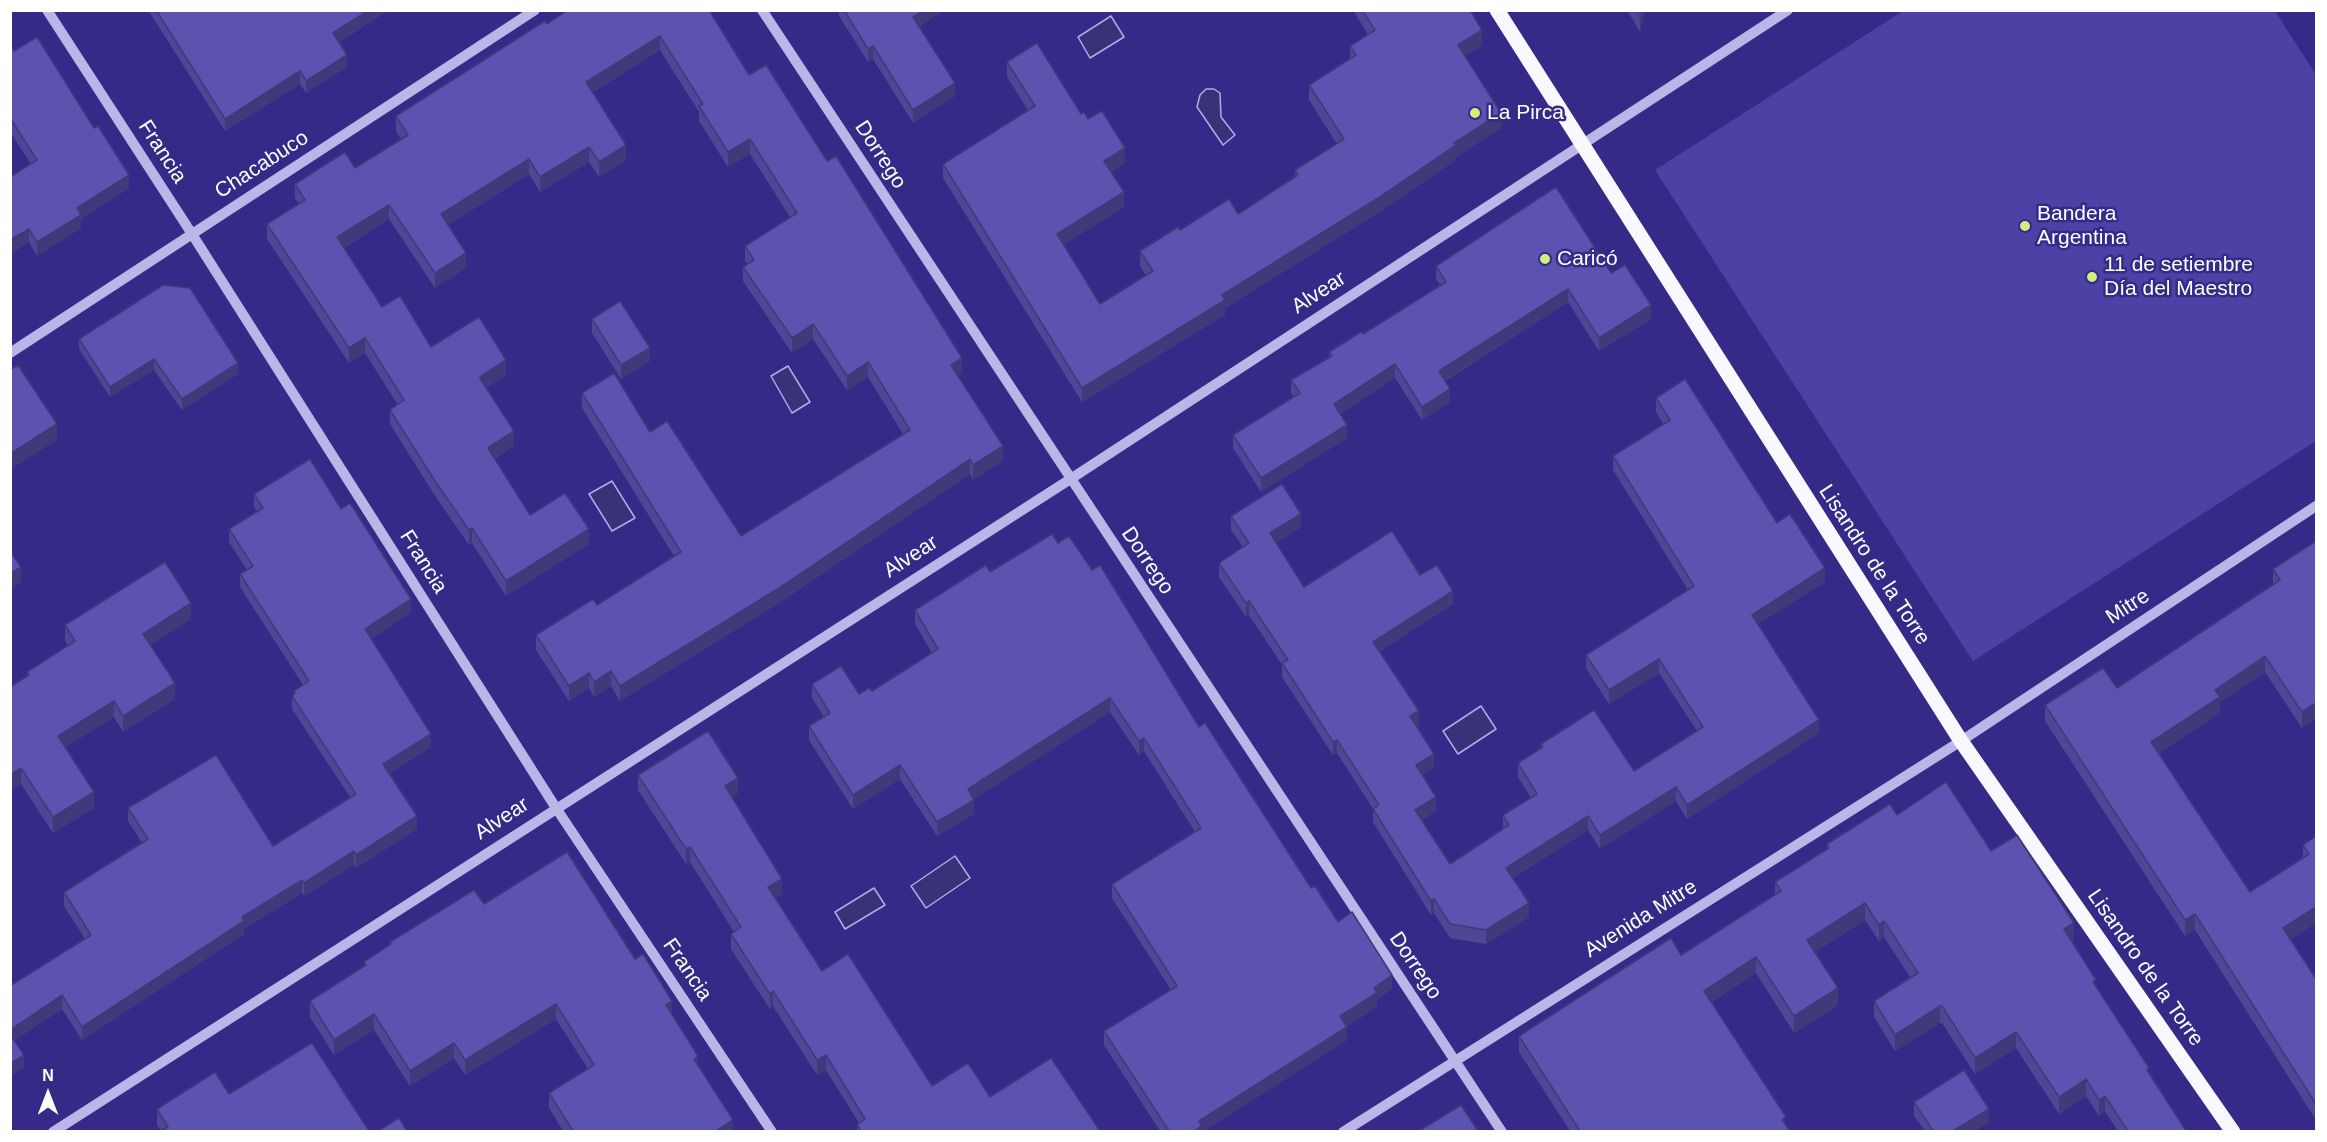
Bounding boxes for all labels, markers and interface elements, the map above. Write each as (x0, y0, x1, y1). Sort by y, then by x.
place label: La Pirca (1487, 100, 1564, 126)
marker: La Pirca (1468, 106, 1482, 120)
street label: Francia (132, 116, 192, 188)
street label: Dorrego (849, 116, 911, 194)
street label: Chacabuco (211, 126, 313, 204)
place label: Bandera Argentina (2037, 201, 2127, 251)
marker: Bandera Argentina (2018, 219, 2032, 233)
place label: Caricó (1557, 246, 1618, 272)
marker: Caricó (1538, 252, 1552, 266)
place label: 11 de setiembre Día del Maestro (2104, 252, 2253, 302)
street label: Alvear (1287, 266, 1351, 320)
marker: 11 de setiembre Día del Maestro (2085, 270, 2099, 284)
street label: Lisandro de la Torre (1813, 480, 1935, 650)
street label: Dorrego (1115, 523, 1179, 599)
street label: Francia (394, 526, 452, 598)
street label: Alvear (879, 530, 943, 584)
street label: Mitre (2102, 584, 2154, 630)
street label: Alvear (470, 792, 534, 846)
street label: Avenida Mitre (1580, 874, 1702, 964)
street label: Lisandro de la Torre (2081, 885, 2209, 1051)
street label: Dorrego (1383, 928, 1447, 1004)
street label: Francia (657, 934, 717, 1006)
north arrow (18, 1064, 78, 1124)
text: N (42, 1067, 54, 1084)

